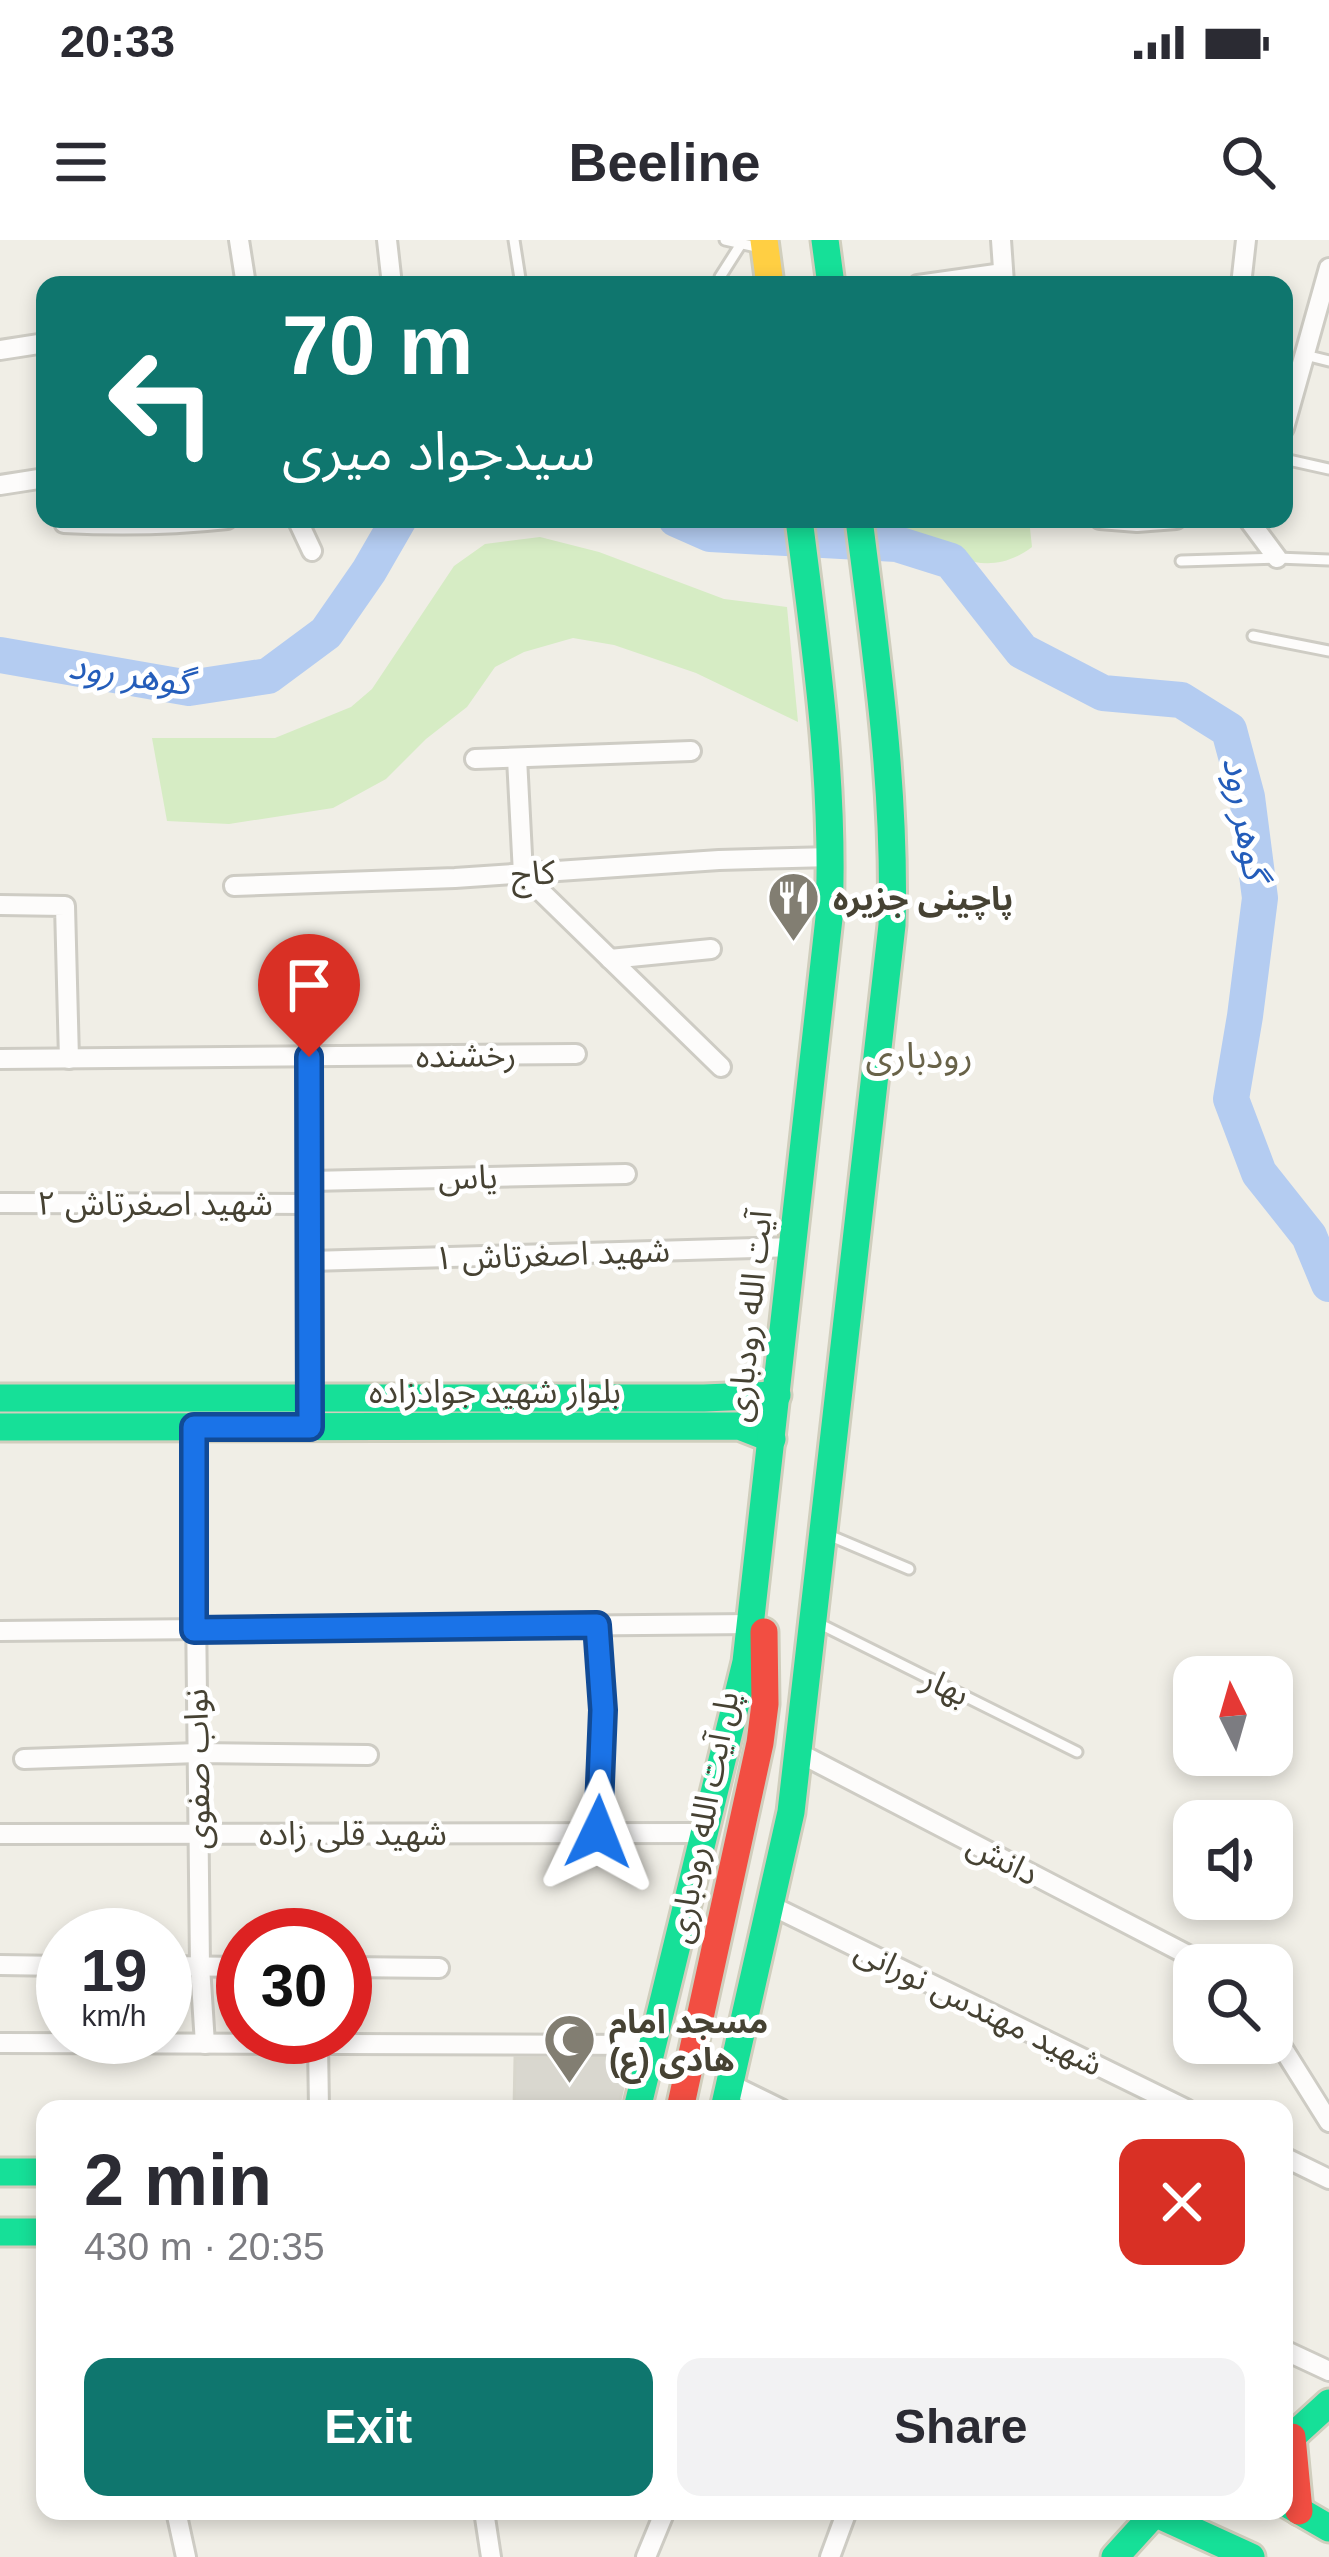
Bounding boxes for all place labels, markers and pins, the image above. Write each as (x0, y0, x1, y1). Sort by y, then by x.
restaurant icon: پاچینی جزیره (766, 870, 822, 944)
place label: پاچینی جزیره (833, 880, 1013, 920)
pin (258, 934, 360, 1057)
place label: مسجد امام هادی (ع) (609, 2003, 768, 2084)
mosque icon: مسجد امام هادی (ع) (542, 2012, 598, 2086)

